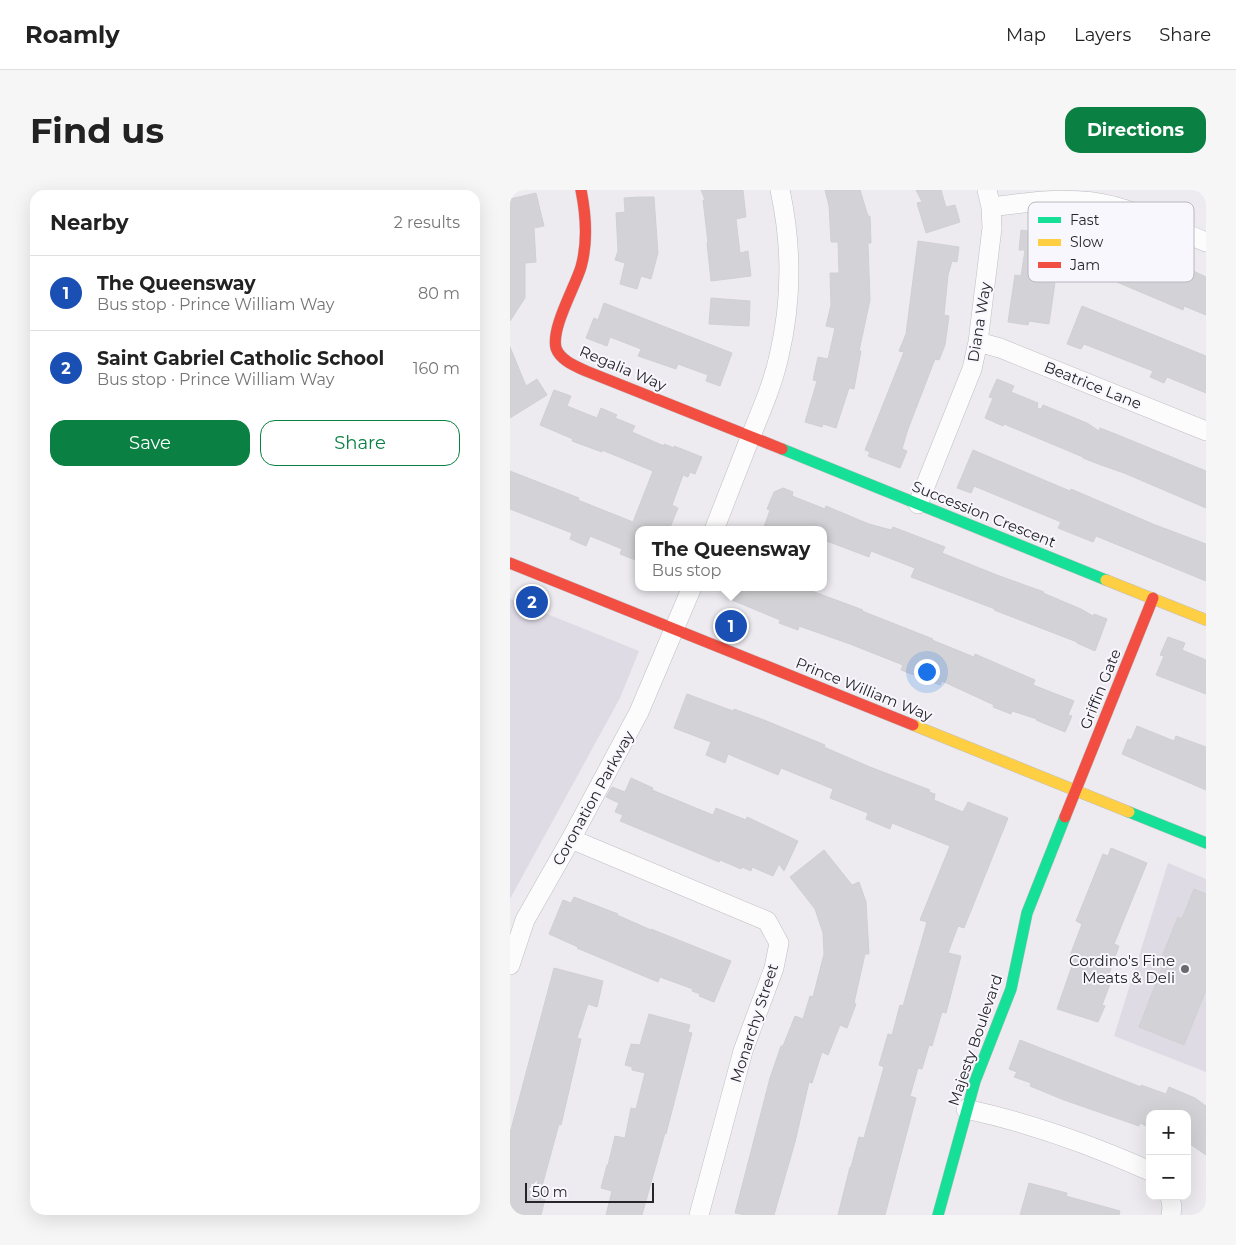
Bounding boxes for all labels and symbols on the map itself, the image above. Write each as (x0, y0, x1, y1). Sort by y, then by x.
legend (1028, 202, 1194, 282)
text: Fast (1070, 211, 1100, 229)
text: Slow (1070, 233, 1104, 251)
text: Jam (1069, 256, 1100, 274)
street label: Diana Way (963, 280, 995, 363)
street label: Regalia Way (577, 341, 670, 395)
street label: Beatrice Lane (1042, 357, 1144, 413)
street label: Succession Crescent (909, 476, 1059, 552)
pin: 2 (516, 583, 548, 621)
pin: 1 (715, 607, 747, 645)
street label: Griffin Gate (1075, 646, 1125, 732)
street label: Prince William Way (793, 653, 936, 725)
your location (914, 659, 940, 685)
street label: Coronation Parkway (548, 727, 638, 869)
place label: Cordino's Fine Meats & Deli (1069, 951, 1175, 987)
street label: Monarchy Street (726, 961, 782, 1085)
marker: Cordino's Fine Meats & Deli (1179, 963, 1191, 975)
street label: Majesty Boulevard (944, 972, 1006, 1108)
scale bar (525, 1180, 654, 1203)

